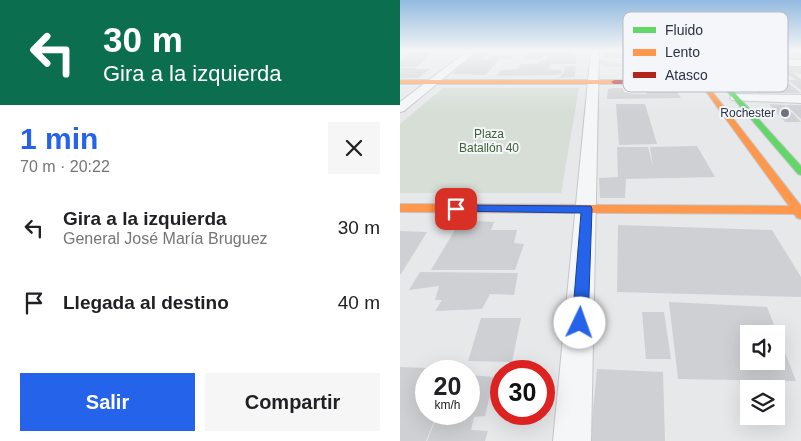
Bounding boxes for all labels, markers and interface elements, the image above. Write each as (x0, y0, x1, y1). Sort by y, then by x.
legend (623, 12, 788, 92)
icon: left (20, 20, 85, 85)
text: 30 m (103, 20, 183, 59)
text: Fluido (665, 22, 703, 38)
text: Lento (665, 44, 700, 60)
text: Gira a la izquierda (103, 61, 282, 86)
text: Atasco (665, 67, 708, 83)
place label: Rochester (720, 106, 775, 120)
marker: Rochester (779, 107, 791, 119)
text: 1 min (20, 122, 98, 155)
button: close (328, 122, 380, 174)
park label: Plaza Batallón 40 (459, 127, 519, 155)
text: 70 m · 20:22 (20, 158, 110, 175)
pin (435, 188, 477, 230)
icon: arrive (442, 195, 470, 223)
text: Gira a la izquierda (63, 208, 227, 229)
icon: left (20, 214, 48, 242)
text: 30 m (338, 217, 380, 238)
text: General José María Bruguez (63, 230, 268, 247)
icon: arrive (20, 289, 48, 317)
text: Llegada al destino (63, 292, 229, 313)
text: 40 m (338, 292, 380, 313)
position arrow (553, 296, 605, 348)
map controls (740, 325, 785, 425)
button: sound (740, 325, 785, 370)
speed limit sign: 30 (490, 360, 555, 425)
text: 20 (434, 372, 461, 400)
button: Salir (20, 373, 195, 431)
button: Compartir (205, 373, 380, 431)
button: layers (740, 380, 785, 425)
text: km/h (434, 398, 461, 412)

